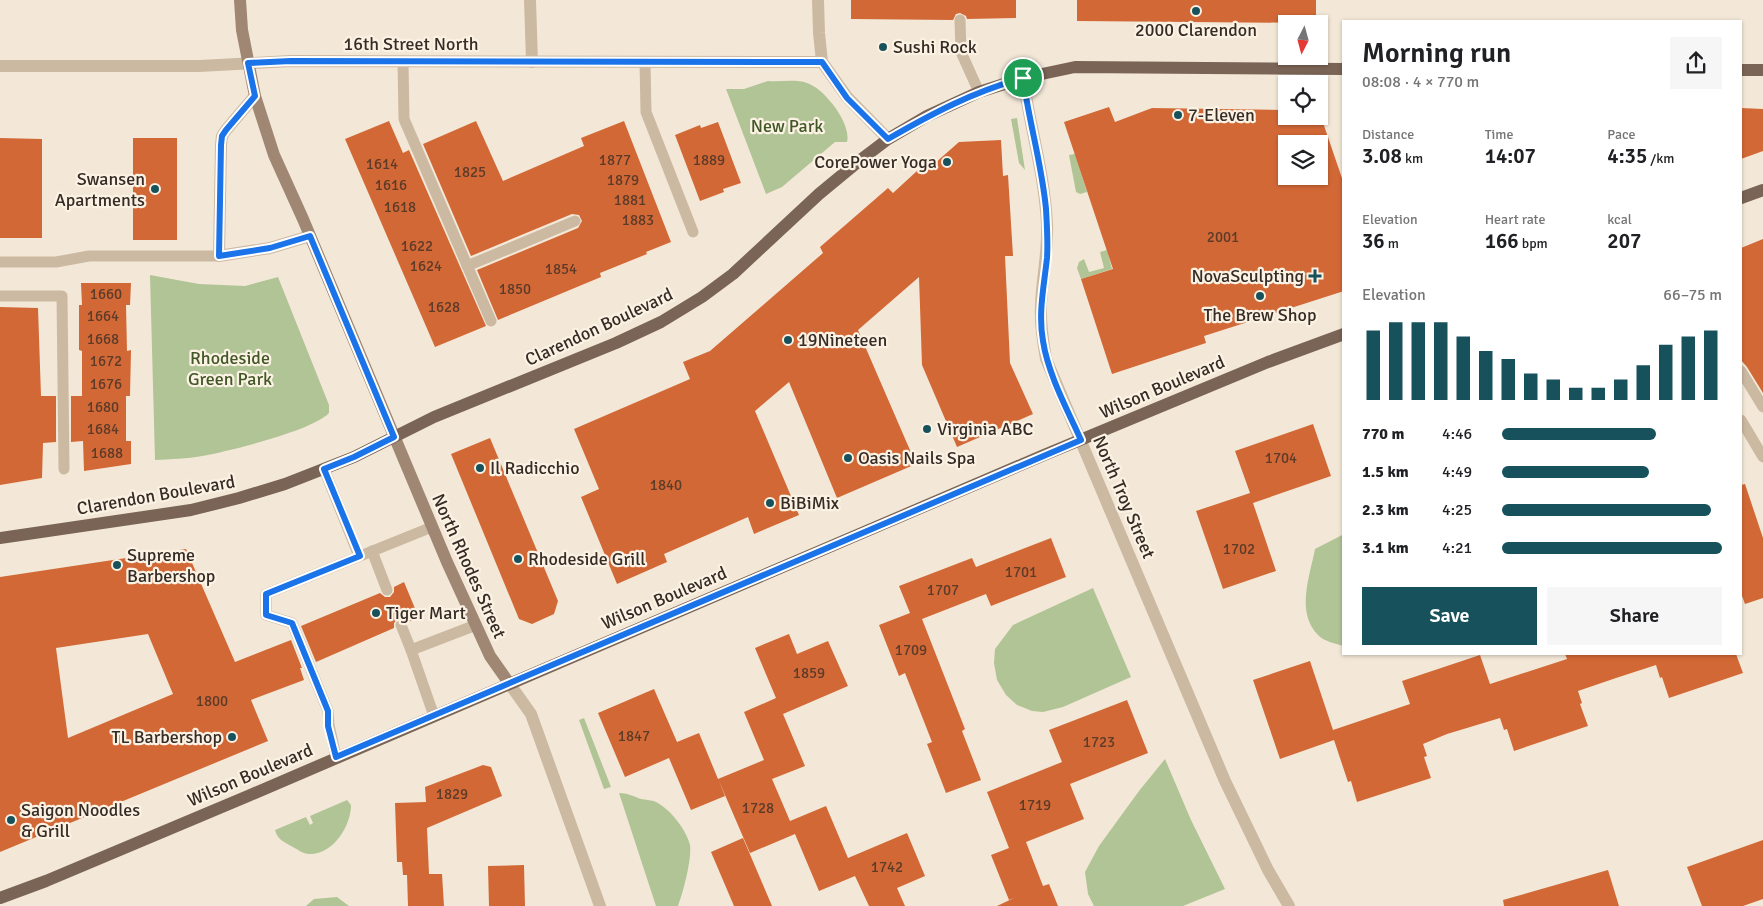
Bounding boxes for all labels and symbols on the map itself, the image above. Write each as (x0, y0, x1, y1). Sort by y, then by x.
marker: 2000 Clarendon (1190, 5, 1202, 17)
north arrow (1278, 15, 1328, 65)
place label: 2000 Clarendon (1135, 19, 1257, 41)
street label: 16th Street North (343, 33, 479, 55)
place label: Sushi Rock (893, 36, 977, 58)
marker: Sushi Rock (877, 41, 889, 53)
pin (1002, 57, 1044, 99)
place label: 7-Eleven (1188, 104, 1255, 126)
marker: 7-Eleven (1172, 109, 1184, 121)
park label: New Park (751, 115, 823, 137)
house number: 1877 (599, 151, 631, 169)
house number: 1889 (693, 151, 725, 169)
place label: CorePower Yoga (814, 151, 937, 173)
house number: 1614 (366, 155, 398, 173)
marker: CorePower Yoga (941, 156, 953, 168)
house number: 1825 (454, 163, 486, 181)
place label: Swansen Apartments (55, 168, 145, 211)
house number: 1879 (607, 171, 639, 189)
house number: 1616 (375, 176, 407, 194)
marker: Swansen Apartments (149, 183, 161, 195)
house number: 1881 (614, 191, 646, 209)
house number: 1618 (384, 198, 416, 216)
house number: 1883 (622, 211, 654, 229)
house number: 2001 (1207, 228, 1239, 246)
house number: 1622 (401, 237, 433, 255)
house number: 1624 (410, 257, 442, 275)
house number: 1854 (545, 260, 577, 278)
place label: NovaSculpting (1191, 265, 1304, 287)
marker: NovaSculpting (1308, 269, 1322, 283)
house number: 1850 (499, 280, 531, 298)
street label: Clarendon Boulevard (522, 283, 676, 371)
house number: 1660 (90, 285, 122, 303)
marker: The Brew Shop (1254, 290, 1266, 302)
house number: 1628 (428, 298, 460, 316)
place label: The Brew Shop (1204, 304, 1317, 326)
house number: 1664 (87, 307, 119, 325)
place label: 19Nineteen (798, 329, 887, 351)
house number: 1668 (87, 330, 119, 348)
marker: 19Nineteen (782, 334, 794, 346)
park label: Rhodeside Green Park (188, 347, 272, 390)
street label: Wilson Boulevard (1096, 351, 1228, 423)
house number: 1672 (90, 352, 122, 370)
house number: 1676 (90, 375, 122, 393)
house number: 1680 (87, 398, 119, 416)
place label: Virginia ABC (937, 418, 1034, 440)
house number: 1684 (87, 420, 119, 438)
marker: Virginia ABC (921, 423, 933, 435)
street label: North Troy Street (1088, 432, 1160, 562)
house number: 1688 (91, 444, 123, 462)
place label: Oasis Nails Spa (858, 447, 975, 469)
house number: 1704 (1265, 449, 1297, 467)
marker: Oasis Nails Spa (842, 452, 854, 464)
place label: Il Radicchio (490, 457, 580, 479)
marker: Il Radicchio (474, 462, 486, 474)
street label: Clarendon Boulevard (75, 470, 237, 520)
house number: 1840 (650, 476, 682, 494)
street label: North Rhodes Street (427, 490, 511, 642)
place label: BiBiMix (780, 492, 840, 514)
marker: BiBiMix (764, 497, 776, 509)
house number: 1702 (1223, 540, 1255, 558)
place label: Supreme Barbershop (127, 544, 215, 587)
place label: Rhodeside Grill (528, 548, 646, 570)
marker: Rhodeside Grill (512, 553, 524, 565)
marker: Supreme Barbershop (111, 559, 123, 571)
street label: Wilson Boulevard (598, 562, 730, 634)
house number: 1701 (1005, 563, 1037, 581)
house number: 1707 (927, 581, 959, 599)
place label: Tiger Mart (386, 602, 466, 624)
marker: Tiger Mart (370, 607, 382, 619)
house number: 1709 (895, 641, 927, 659)
house number: 1859 (793, 664, 825, 682)
house number: 1800 (196, 692, 228, 710)
place label: TL Barbershop (112, 726, 222, 748)
house number: 1847 (618, 727, 650, 745)
marker: TL Barbershop (226, 731, 238, 743)
house number: 1723 (1083, 733, 1115, 751)
street label: Wilson Boulevard (184, 739, 316, 811)
house number: 1829 (436, 785, 468, 803)
house number: 1719 (1019, 796, 1051, 814)
place label: Saigon Noodles & Grill (21, 799, 140, 842)
house number: 1728 (742, 799, 774, 817)
marker: Saigon Noodles & Grill (5, 814, 17, 826)
house number: 1742 (871, 858, 903, 876)

